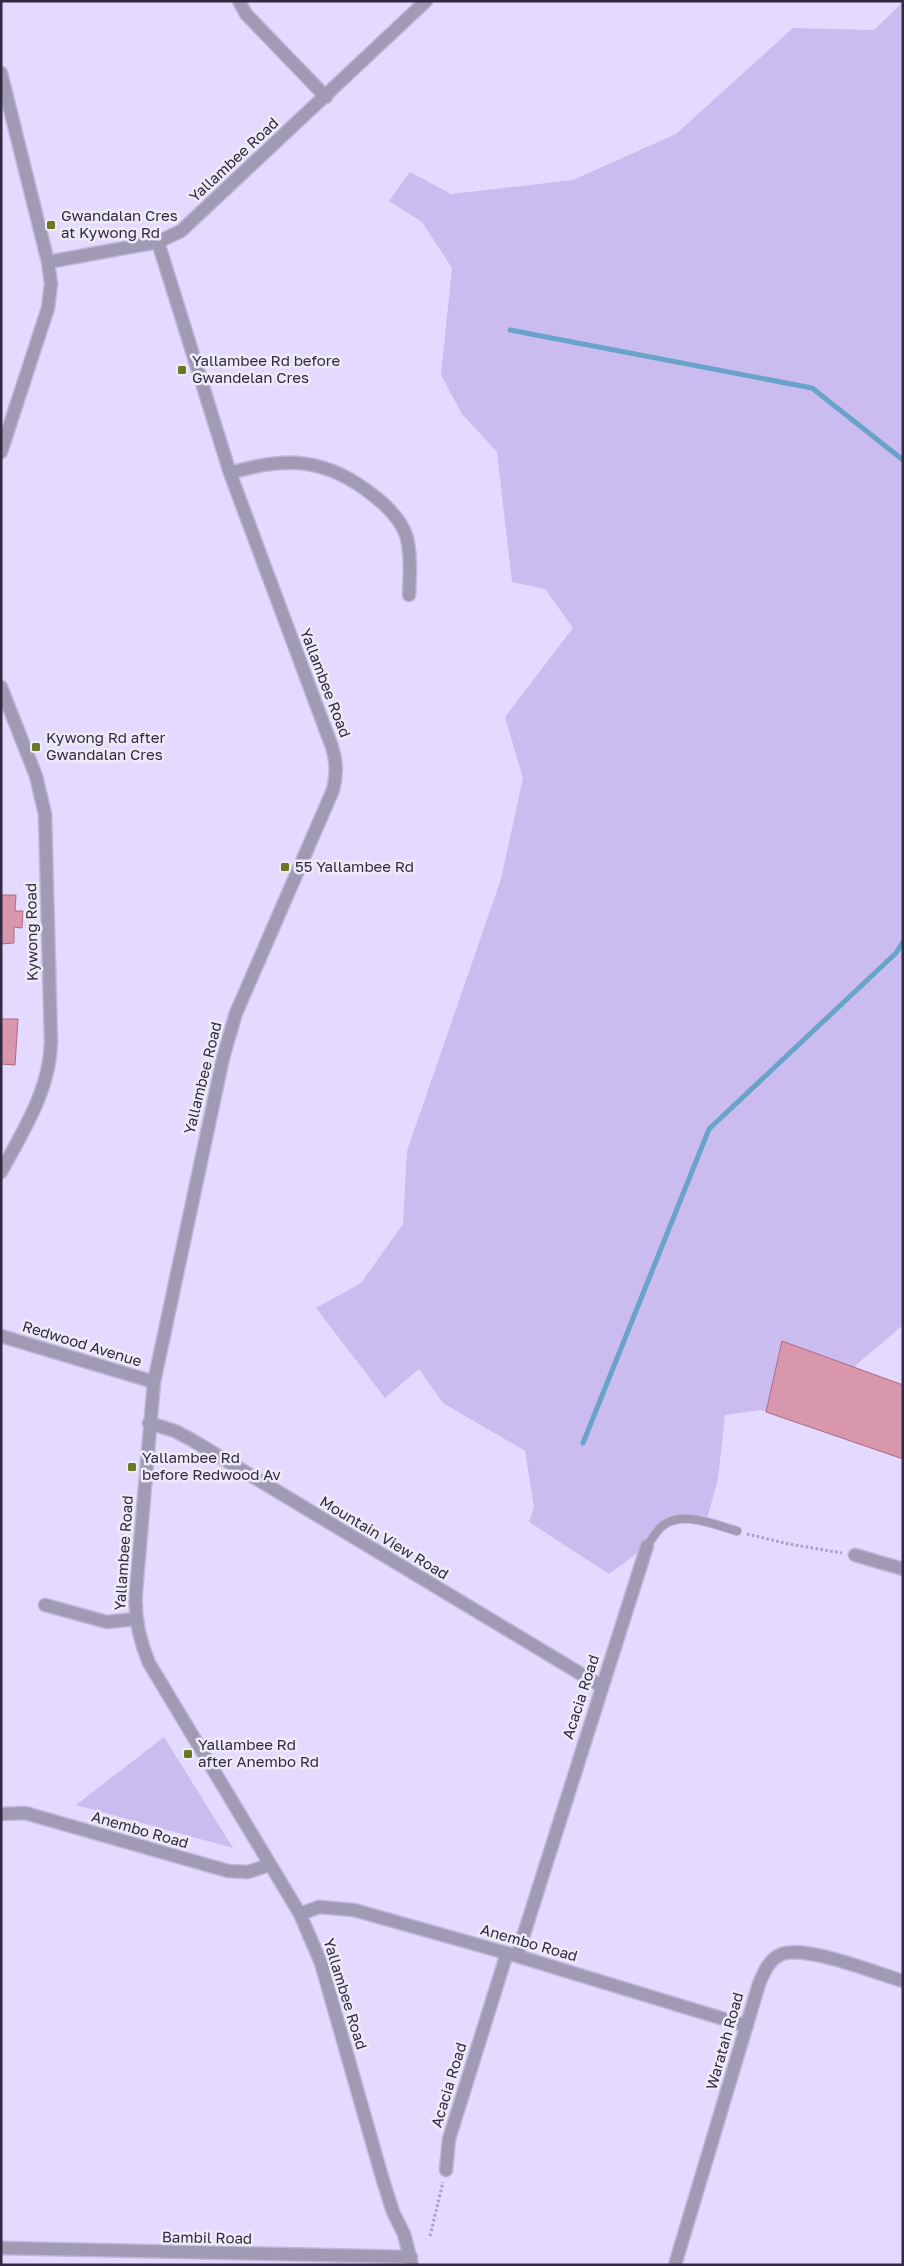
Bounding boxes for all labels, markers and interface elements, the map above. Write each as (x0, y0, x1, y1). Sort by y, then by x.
street label: Yallambee Road (185, 113, 282, 205)
place label: Gwandalan Cres at Kywong Rd (61, 206, 178, 241)
marker: Gwandalan Cres at Kywong Rd (45, 219, 57, 231)
place label: Yallambee Rd before Gwandelan Cres (192, 351, 340, 386)
marker: Yallambee Rd before Gwandelan Cres (176, 364, 188, 376)
street label: Yallambee Road (297, 626, 355, 740)
place label: Kywong Rd after Gwandalan Cres (46, 728, 165, 763)
marker: Kywong Rd after Gwandalan Cres (30, 741, 42, 753)
place label: 55 Yallambee Rd (295, 857, 414, 875)
marker: 55 Yallambee Rd (279, 861, 291, 873)
street label: Kywong Road (21, 883, 41, 981)
street label: Yallambee Road (179, 1020, 225, 1136)
street label: Redwood Avenue (20, 1316, 144, 1370)
place label: Yallambee Rd before Redwood Av (142, 1448, 281, 1483)
marker: Yallambee Rd before Redwood Av (126, 1461, 138, 1473)
street label: Mountain View Road (317, 1492, 452, 1583)
street label: Yallambee Road (110, 1495, 136, 1611)
street label: Acacia Road (558, 1652, 602, 1741)
place label: Yallambee Rd after Anembo Rd (198, 1735, 319, 1770)
marker: Yallambee Rd after Anembo Rd (182, 1748, 194, 1760)
street label: Anembo Road (90, 1807, 191, 1851)
street label: Anembo Road (479, 1920, 580, 1964)
street label: Yallambee Road (320, 1936, 371, 2051)
street label: Waratah Road (702, 1990, 747, 2092)
street label: Acacia Road (427, 2040, 469, 2129)
street label: Bambil Road (162, 2227, 252, 2247)

